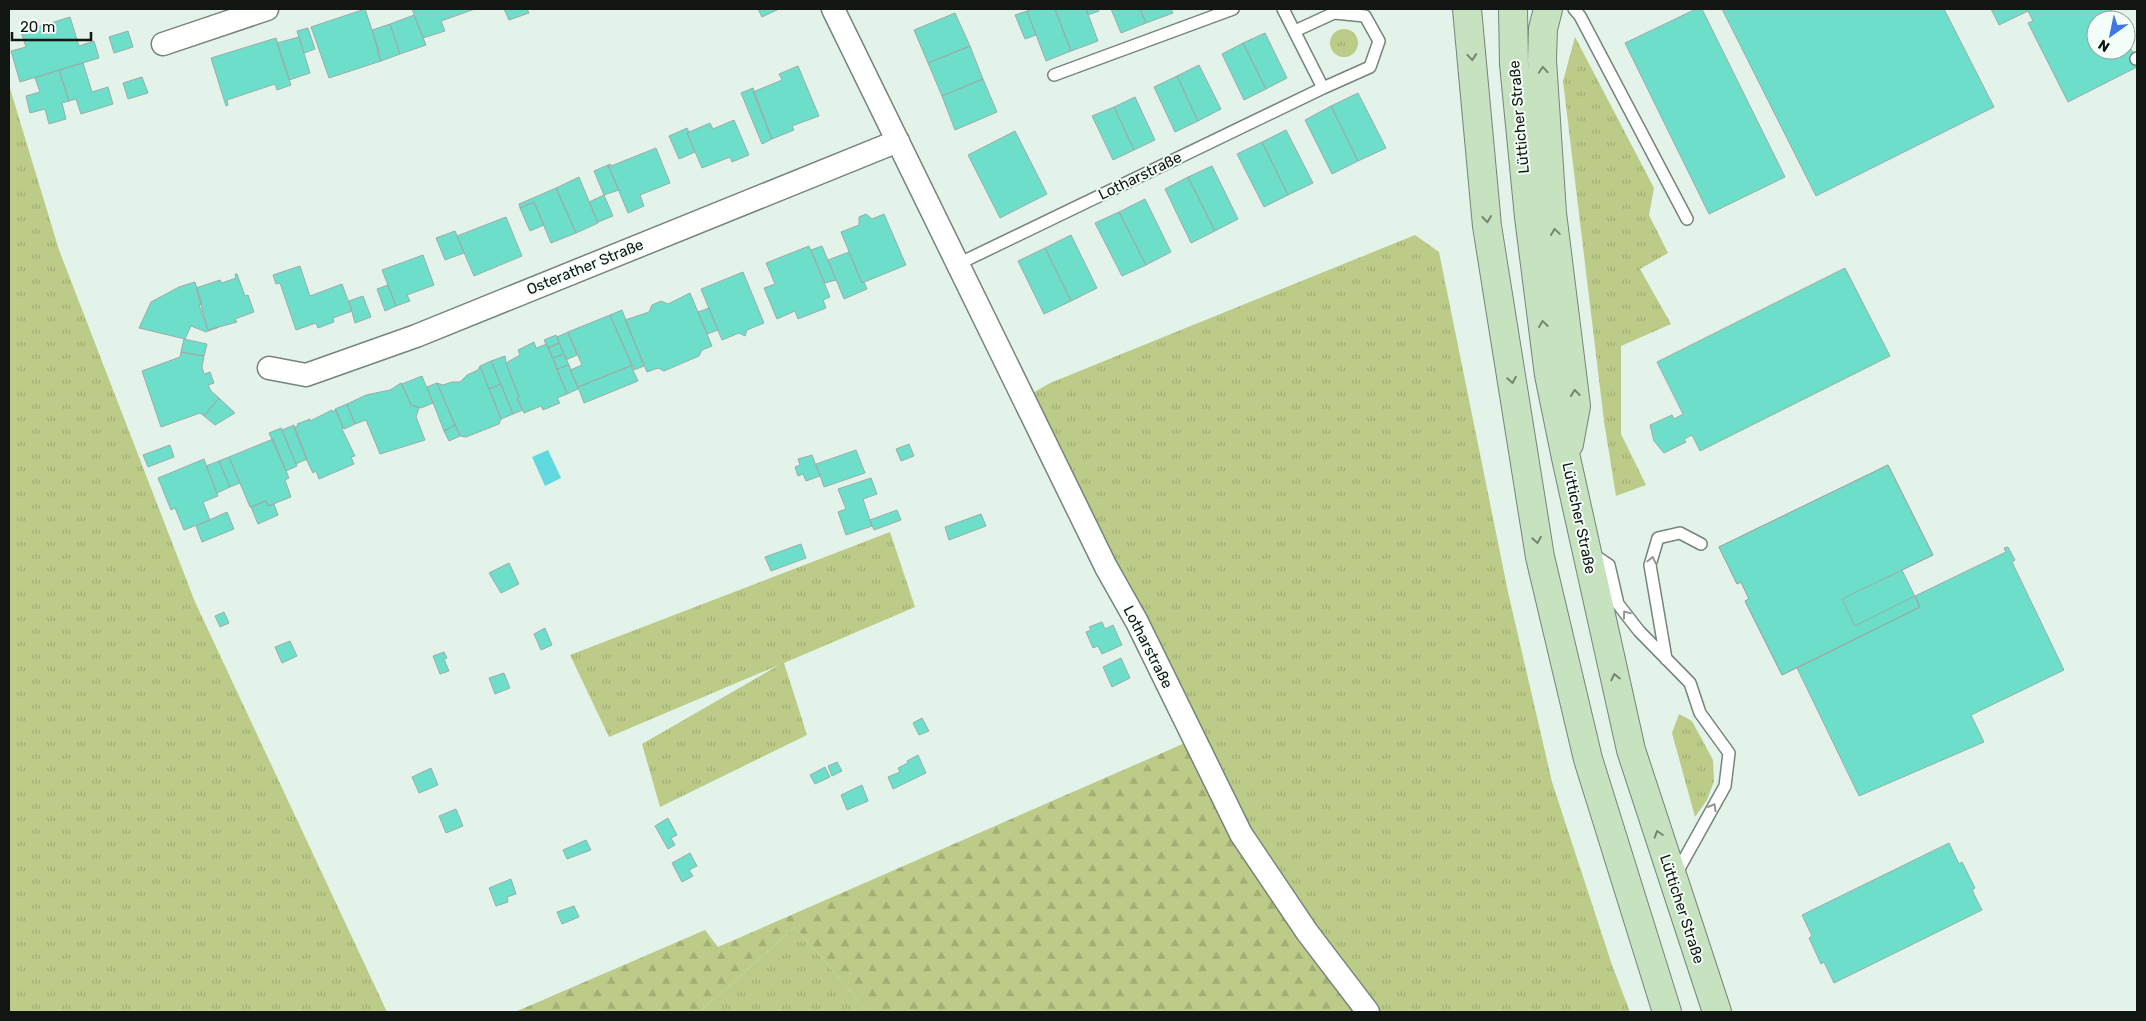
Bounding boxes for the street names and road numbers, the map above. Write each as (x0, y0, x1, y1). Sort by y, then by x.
street label: Lütticher Straße (1505, 60, 1533, 174)
street label: Lotharstraße (1095, 148, 1185, 204)
street label: Osterather Straße (524, 235, 646, 299)
street label: Lütticher Straße (1558, 461, 1600, 575)
street label: Lotharstraße (1119, 603, 1177, 691)
street label: Lütticher Straße (1656, 852, 1708, 966)

